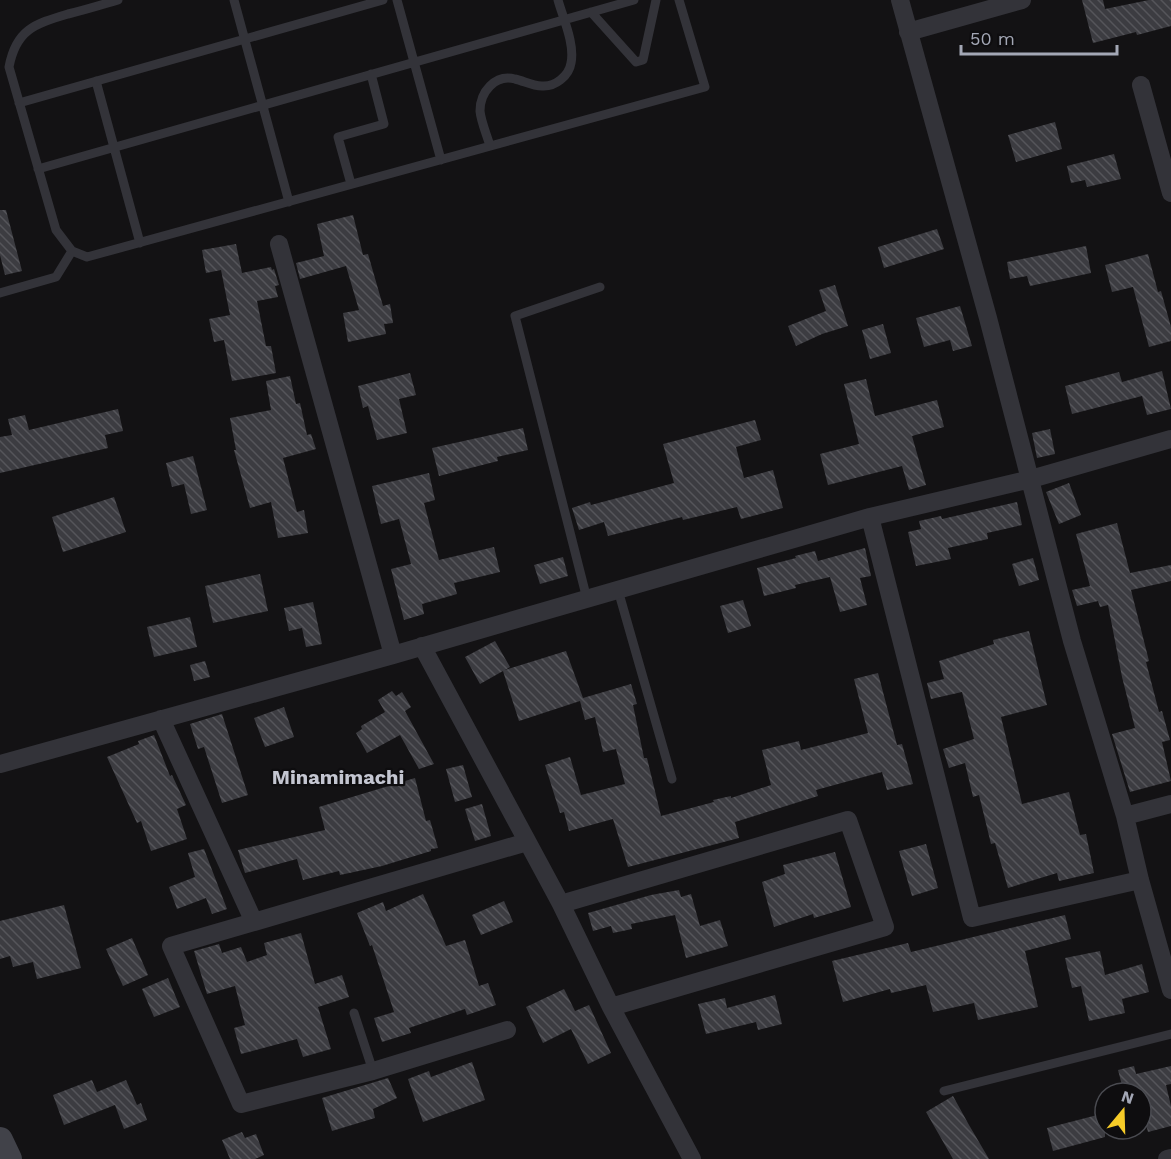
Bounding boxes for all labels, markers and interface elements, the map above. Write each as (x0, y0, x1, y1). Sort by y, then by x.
scale bar (961, 18, 1117, 56)
text: 50 m (970, 28, 1015, 49)
district label: Minamimachi (272, 765, 404, 789)
north arrow (1093, 1081, 1153, 1141)
text: N (1119, 1086, 1136, 1108)

